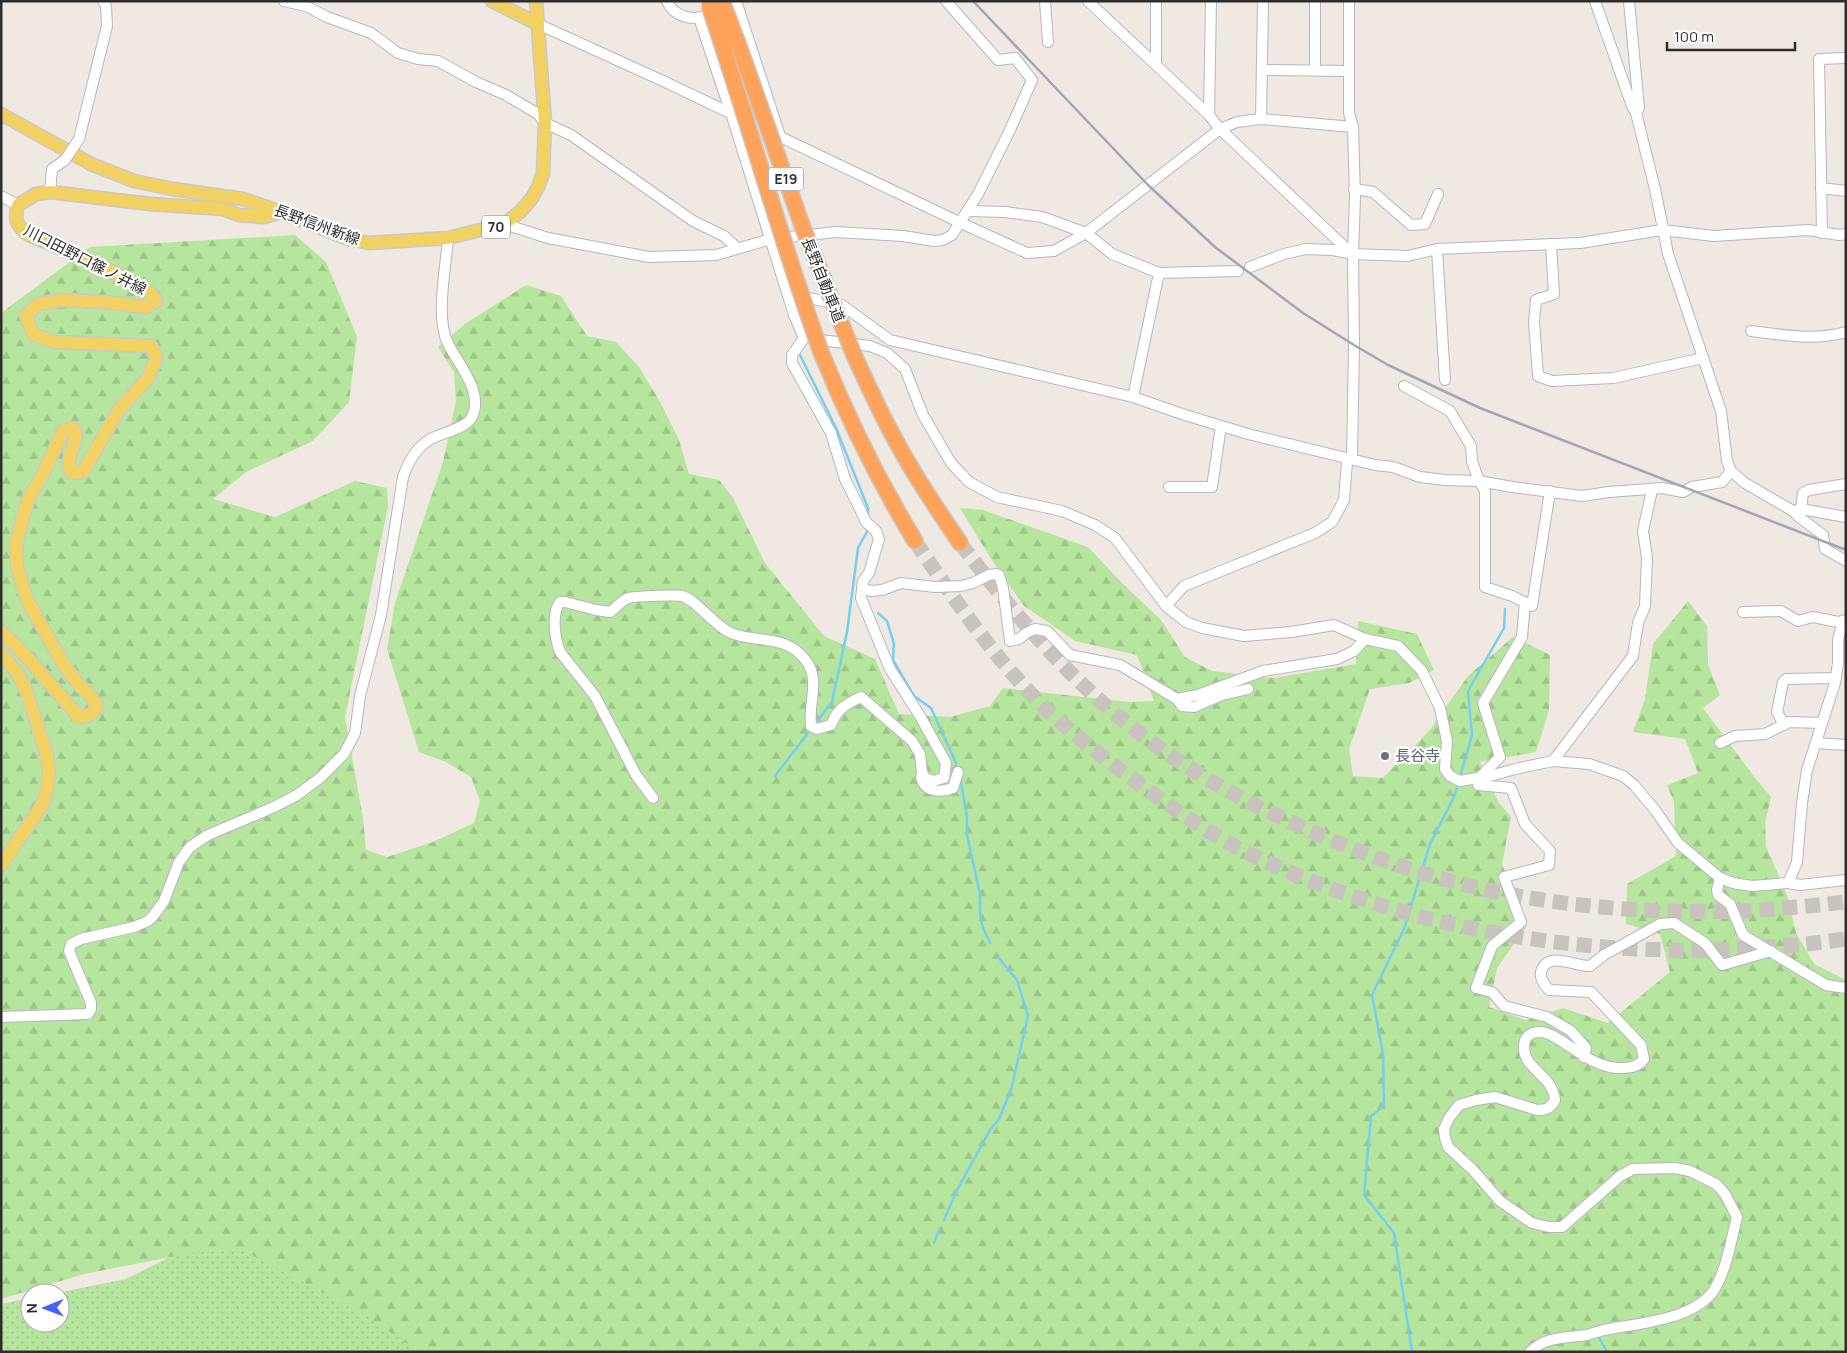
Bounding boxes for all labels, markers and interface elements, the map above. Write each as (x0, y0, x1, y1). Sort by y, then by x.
scale bar (1667, 20, 1794, 52)
text: 100 m (1674, 26, 1714, 47)
road number: E19 (768, 168, 804, 190)
street label: 長野信州新線 (271, 199, 363, 250)
road number: 70 (482, 216, 510, 238)
street label: 川口田野口篠ノ井線 (20, 220, 150, 300)
street label: 長野自動車道 (797, 234, 850, 325)
place label: 長谷寺 (1395, 745, 1440, 766)
marker: 長谷寺 (1379, 750, 1391, 762)
north arrow (20, 1283, 70, 1333)
text: N (22, 1303, 41, 1313)

